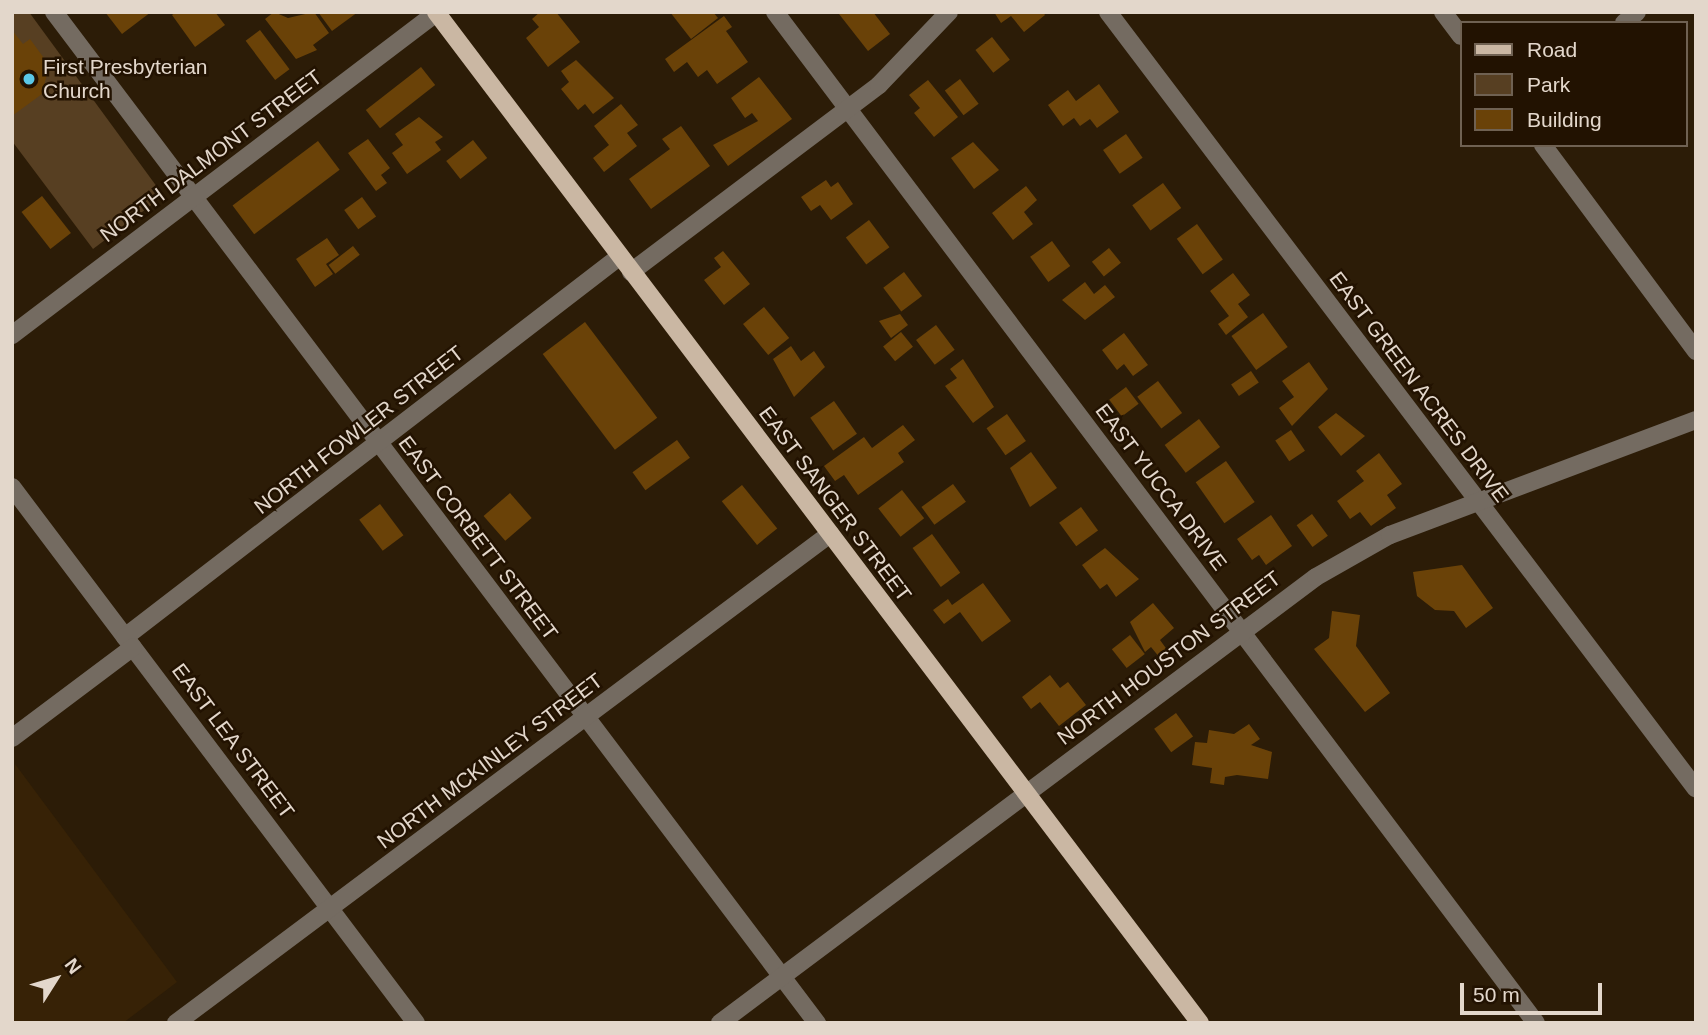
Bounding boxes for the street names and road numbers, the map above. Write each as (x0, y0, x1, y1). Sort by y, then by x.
street label: NORTH DALMONT STREET (95, 64, 327, 248)
street label: EAST GREEN ACRES DRIVE (1324, 266, 1514, 508)
street label: NORTH FOWLER STREET (249, 340, 469, 520)
street label: EAST YUCCA DRIVE (1089, 398, 1233, 576)
street label: EAST SANGER STREET (753, 401, 917, 607)
street label: EAST CORBETT STREET (393, 431, 563, 645)
street label: NORTH HOUSTON STREET (1052, 566, 1286, 750)
street label: EAST LEA STREET (166, 658, 300, 824)
street label: NORTH MCKINLEY STREET (372, 668, 608, 854)

